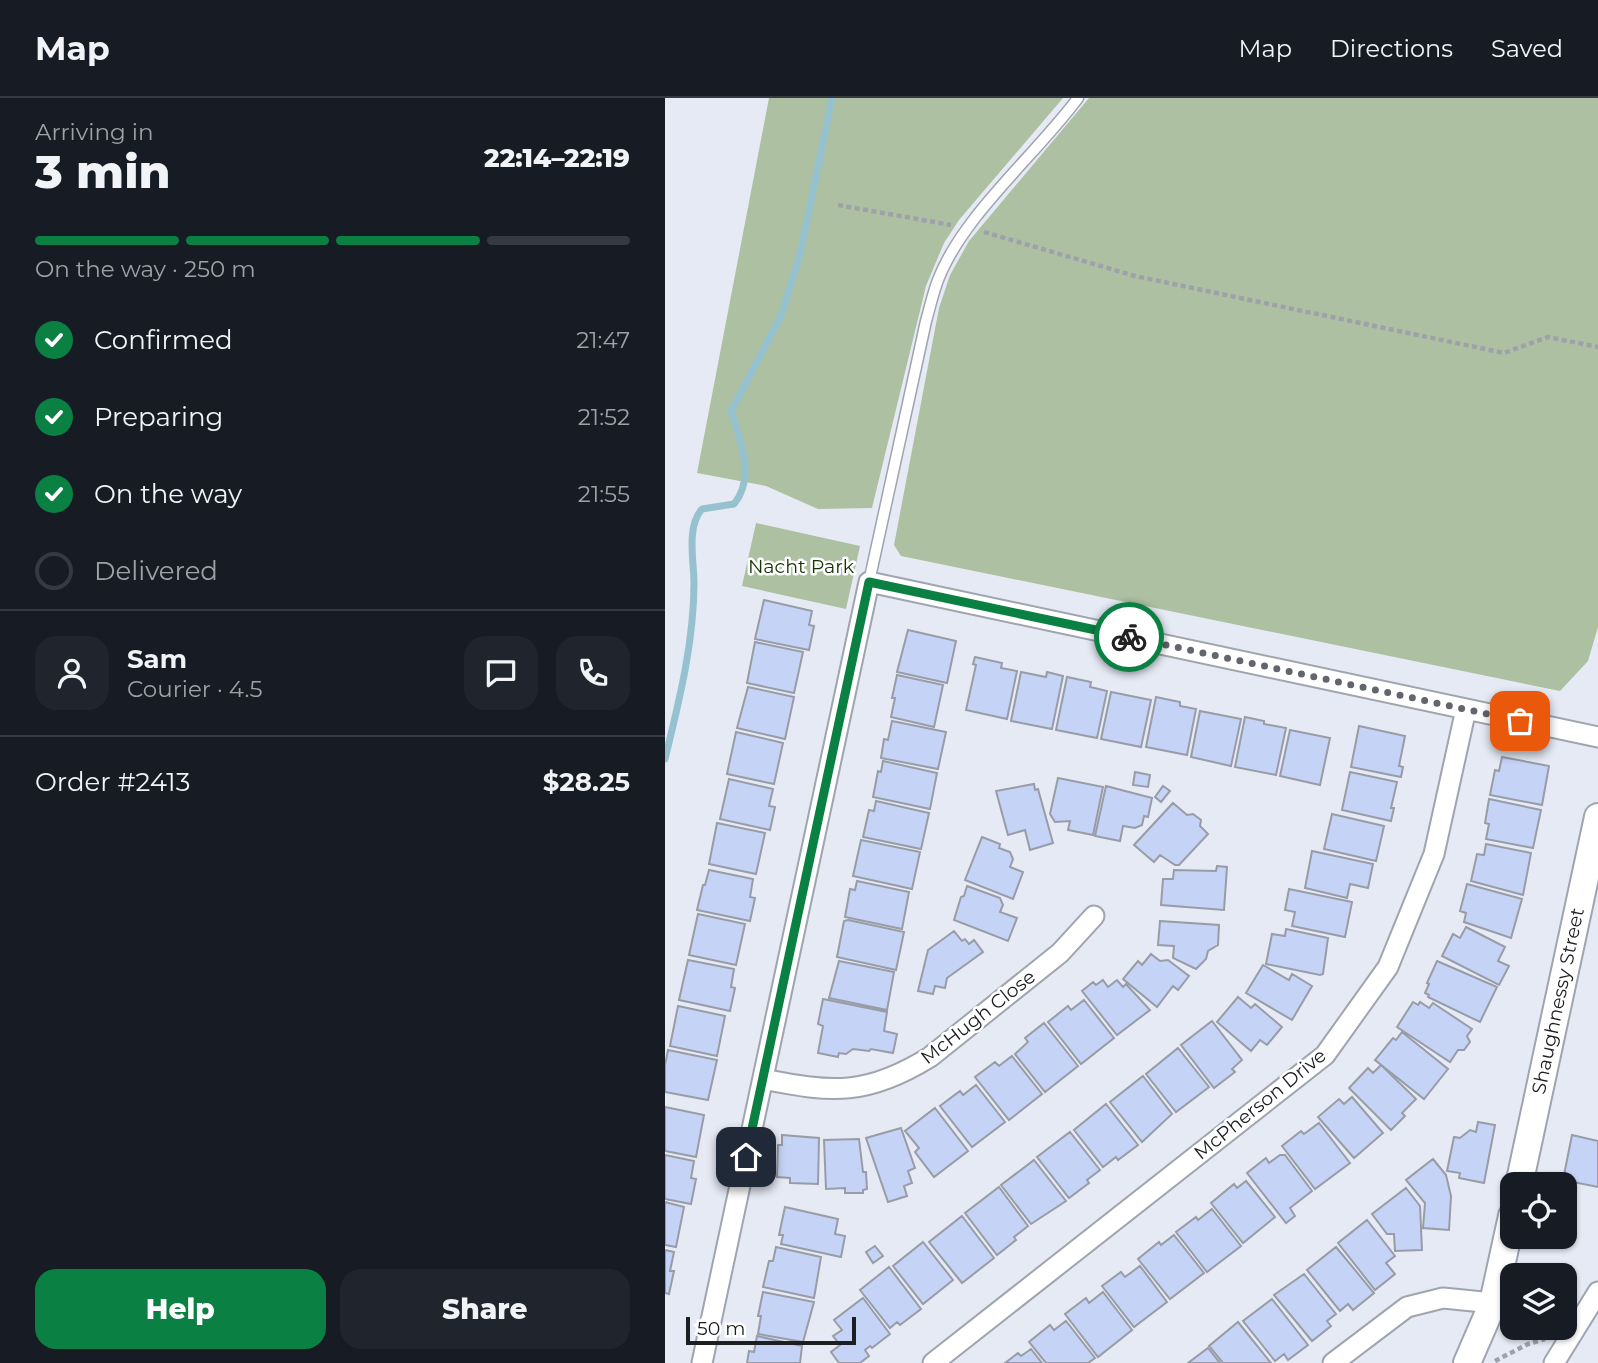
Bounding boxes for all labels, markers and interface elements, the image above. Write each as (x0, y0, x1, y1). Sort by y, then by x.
text: Map (35, 28, 110, 68)
text: Map (1239, 34, 1292, 63)
text: Directions (1330, 34, 1453, 63)
text: Saved (1491, 34, 1563, 63)
text: Arriving in (35, 118, 154, 146)
text: 22:14–22:19 (484, 142, 630, 174)
text: 3 min (35, 143, 171, 200)
text: On the way · 250 m (35, 255, 256, 283)
icon: check (35, 321, 73, 359)
text: Confirmed (94, 324, 233, 356)
text: 21:47 (576, 326, 630, 354)
icon: check (35, 398, 73, 436)
text: Preparing (94, 401, 223, 433)
text: 21:52 (578, 403, 630, 431)
icon: check (35, 475, 73, 513)
text: On the way (94, 478, 242, 510)
text: 21:55 (578, 480, 630, 508)
text: Delivered (94, 555, 218, 587)
park label: Nacht Park (748, 555, 855, 578)
courier (1094, 602, 1164, 672)
icon: bike (1110, 618, 1148, 656)
button: person (35, 636, 109, 710)
button: chat (464, 636, 538, 710)
button: phone (556, 636, 630, 710)
text: Sam (127, 643, 187, 675)
text: Courier · 4.5 (127, 675, 262, 703)
pin (1490, 691, 1550, 751)
icon: bag (1501, 702, 1539, 740)
text: Order #2413 (35, 766, 190, 798)
text: $28.25 (543, 766, 630, 798)
street label: Shaughnessy Street (1527, 905, 1589, 1096)
street label: McHugh Close (916, 965, 1040, 1069)
street label: McPherson Drive (1189, 1044, 1331, 1164)
pin (716, 1127, 776, 1187)
icon: home (727, 1138, 765, 1176)
map controls (1500, 1172, 1577, 1340)
button: locate (1500, 1172, 1577, 1249)
button: layers (1500, 1263, 1577, 1340)
button: Help (35, 1269, 326, 1349)
button: Share (340, 1269, 630, 1349)
scale bar (686, 1314, 856, 1346)
text: 50 m (697, 1317, 745, 1340)

